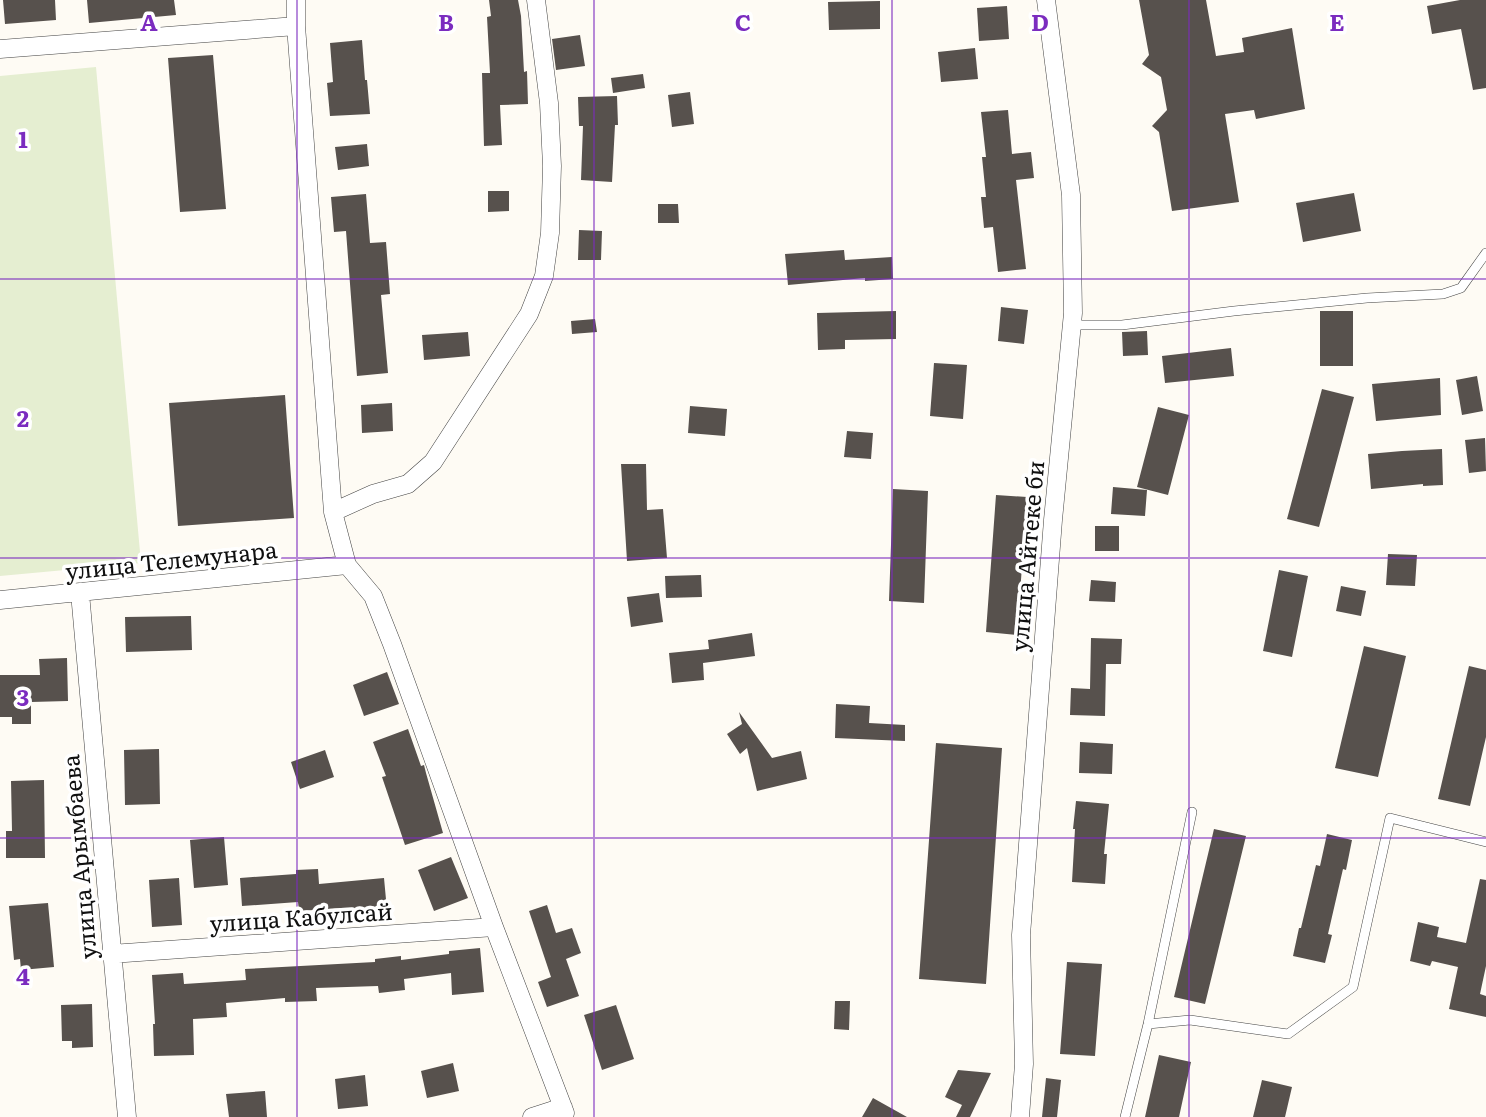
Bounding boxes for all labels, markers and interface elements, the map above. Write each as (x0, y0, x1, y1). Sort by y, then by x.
text: A (140, 4, 158, 38)
text: B (438, 4, 454, 38)
text: C (735, 4, 751, 38)
text: D (1031, 4, 1049, 38)
text: E (1329, 4, 1345, 38)
text: 1 (18, 121, 28, 155)
text: 2 (17, 400, 29, 434)
street label: улица Айтеке би (1001, 459, 1051, 653)
street label: улица Телемунара (63, 531, 279, 587)
text: 3 (17, 679, 29, 713)
street label: улица Арымбаева (52, 753, 104, 961)
street label: улица Кабулсай (208, 893, 394, 939)
text: 4 (16, 958, 30, 992)

